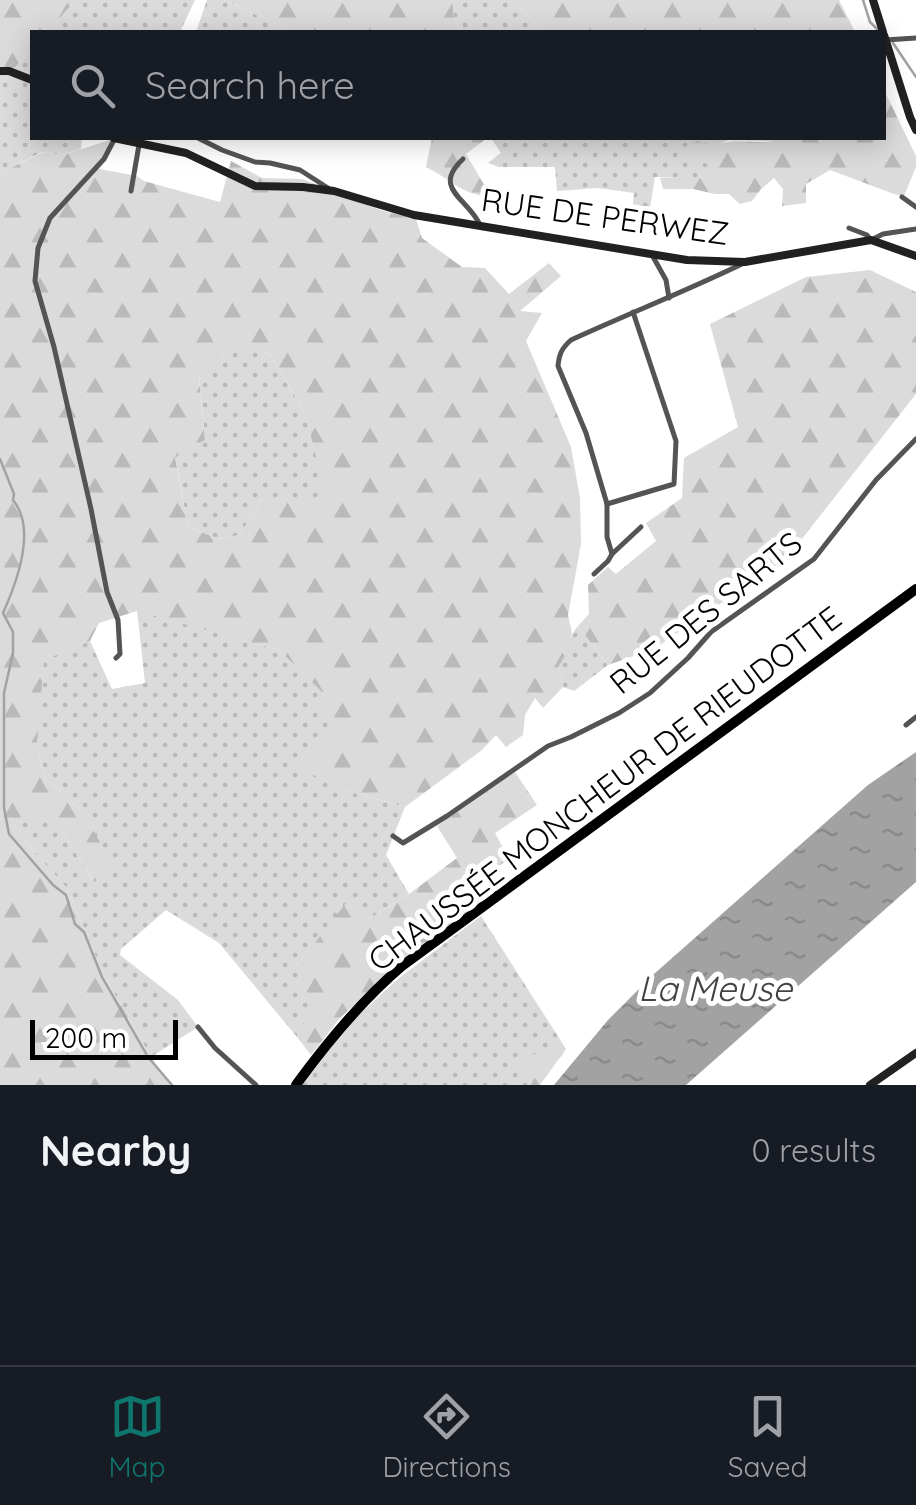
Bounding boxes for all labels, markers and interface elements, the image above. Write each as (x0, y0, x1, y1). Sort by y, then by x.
search box (30, 30, 886, 140)
icon: search (65, 58, 120, 113)
text: Search here (145, 61, 355, 109)
street label: RUE DE PERWEZ (479, 179, 731, 253)
street label: RUE DES SARTS (601, 522, 810, 702)
street label: CHAUSSÉE MONCHEUR DE RIEUDOTTE (360, 597, 849, 979)
water label: La Meuse (638, 966, 793, 1010)
scale bar (30, 1015, 178, 1060)
text: 200 m (45, 1020, 127, 1055)
text: Nearby (40, 1124, 191, 1177)
text: 0 results (752, 1130, 876, 1170)
tab: Map (108, 1389, 166, 1484)
tab: Directions (382, 1389, 511, 1484)
tab: Saved (728, 1389, 808, 1484)

